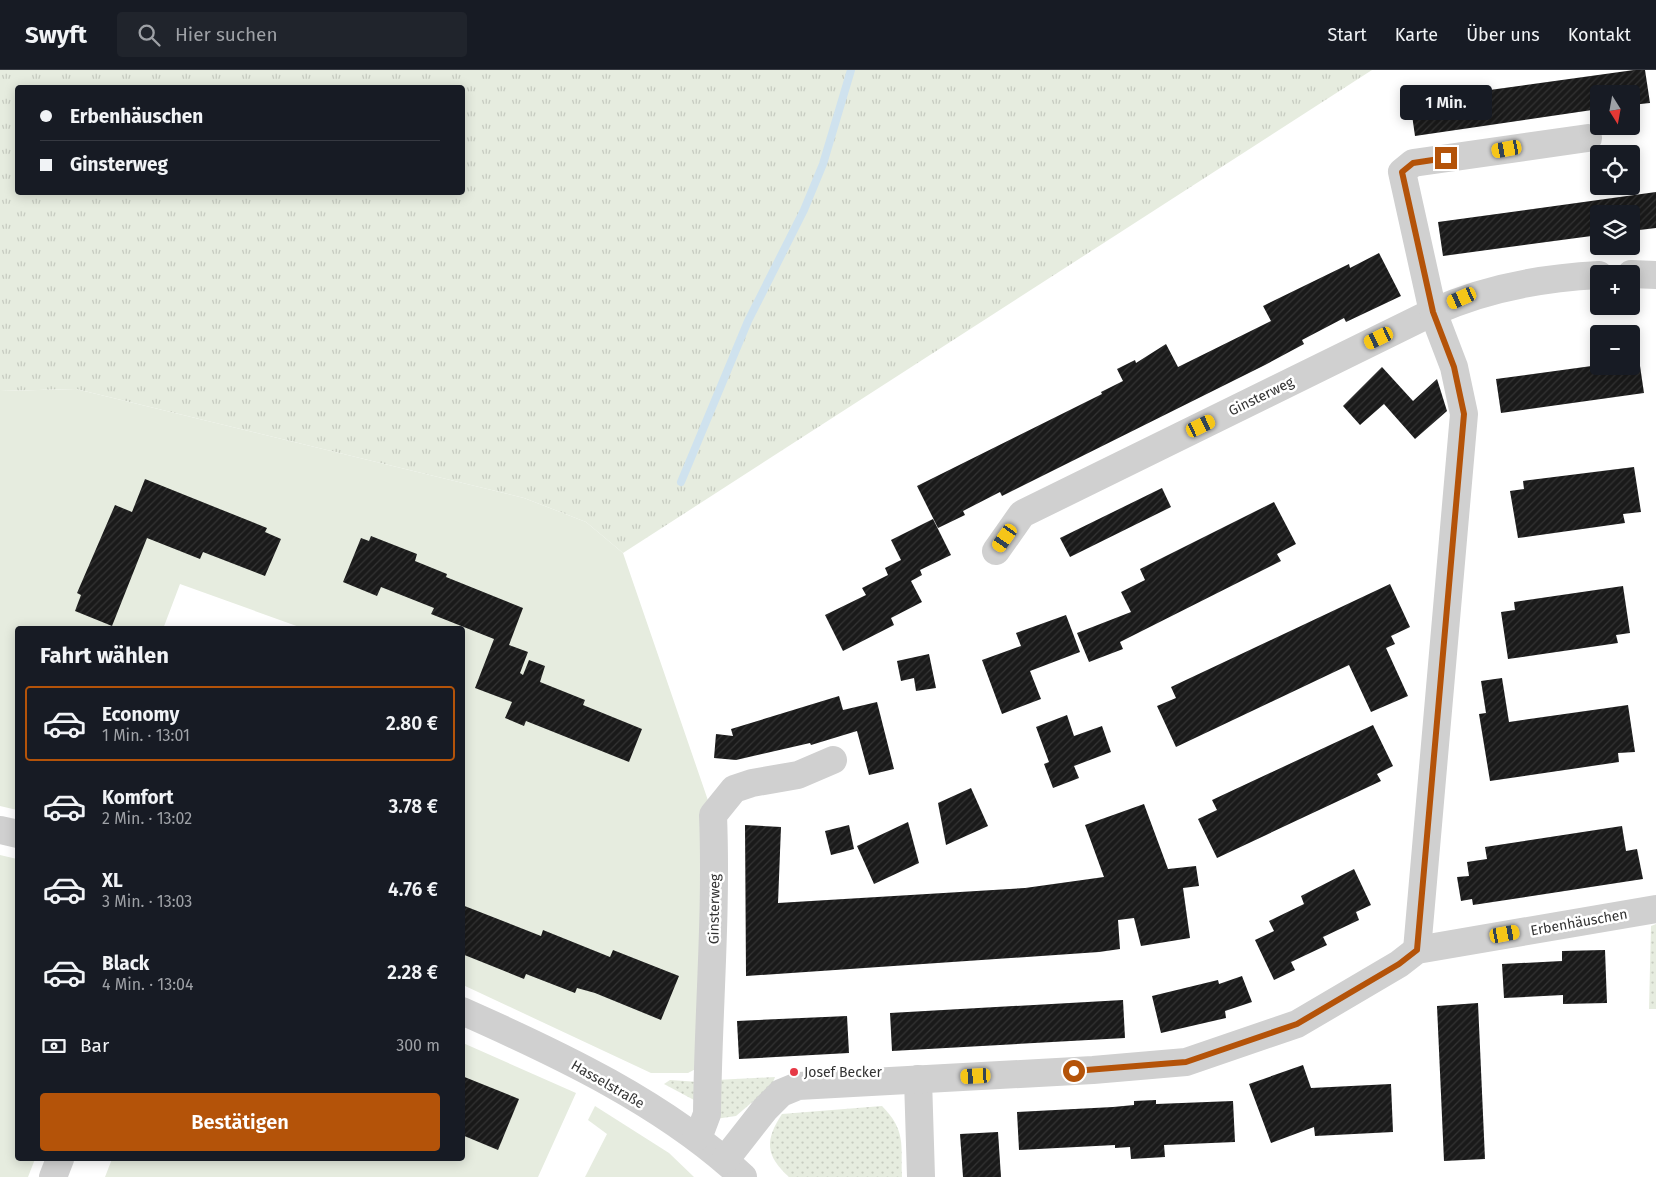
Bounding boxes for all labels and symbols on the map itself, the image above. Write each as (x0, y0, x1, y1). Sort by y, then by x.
north arrow (1590, 85, 1640, 135)
callout: 1 Min. (1400, 86, 1492, 121)
car (1490, 139, 1523, 159)
route end (1435, 147, 1457, 169)
car (1445, 285, 1478, 311)
car (1362, 325, 1395, 351)
street label: Ginsterweg (1226, 373, 1297, 420)
car (1184, 413, 1217, 439)
car (990, 521, 1019, 555)
street label: Ginsterweg (705, 873, 724, 944)
street label: Erbenhäuschen (1529, 906, 1629, 939)
car (1488, 924, 1521, 944)
street label: Hasselstraße (568, 1057, 647, 1112)
route start (1063, 1060, 1085, 1082)
place label: Josef Becker (804, 1064, 883, 1081)
marker: Josef Becker (788, 1066, 800, 1078)
car (960, 1068, 991, 1084)

